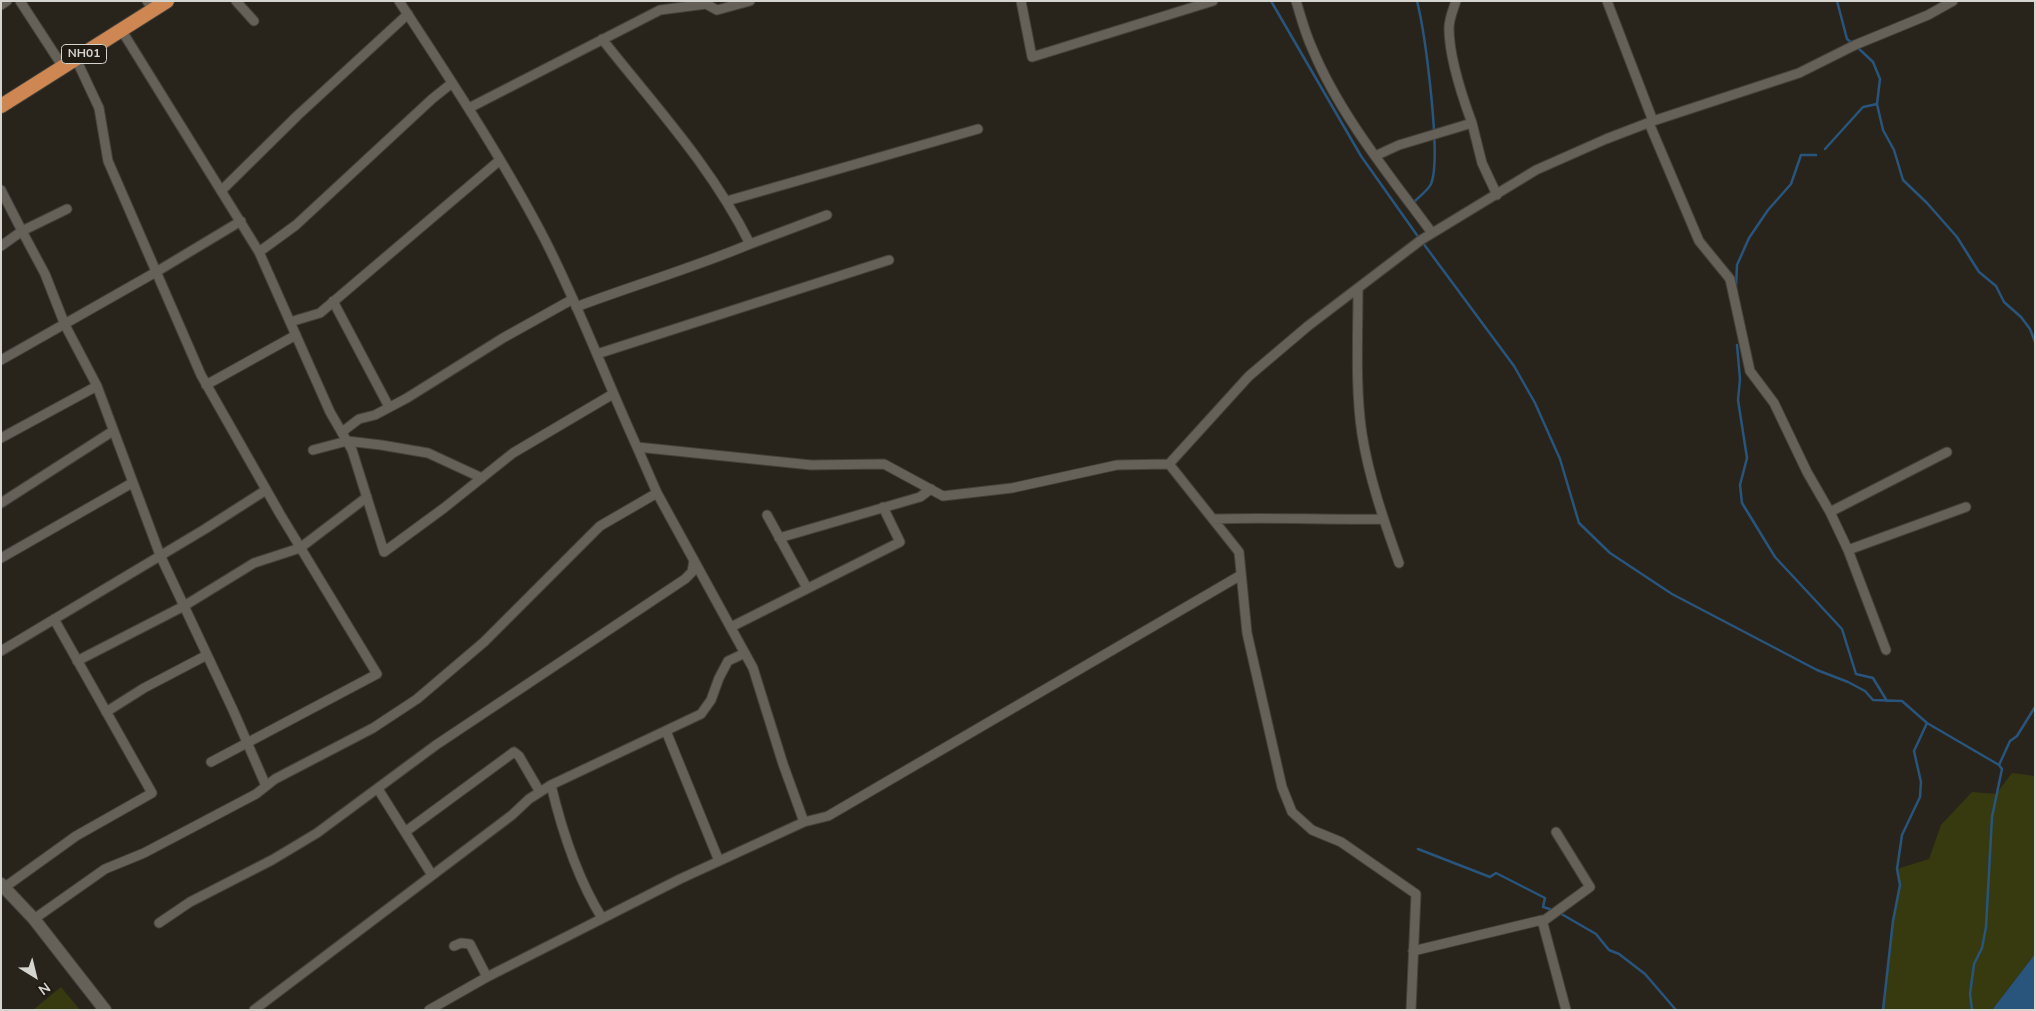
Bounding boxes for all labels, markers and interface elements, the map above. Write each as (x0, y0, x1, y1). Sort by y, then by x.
road number: NH01 (62, 44, 106, 64)
north arrow (10, 951, 60, 1001)
text: N (34, 978, 54, 999)

